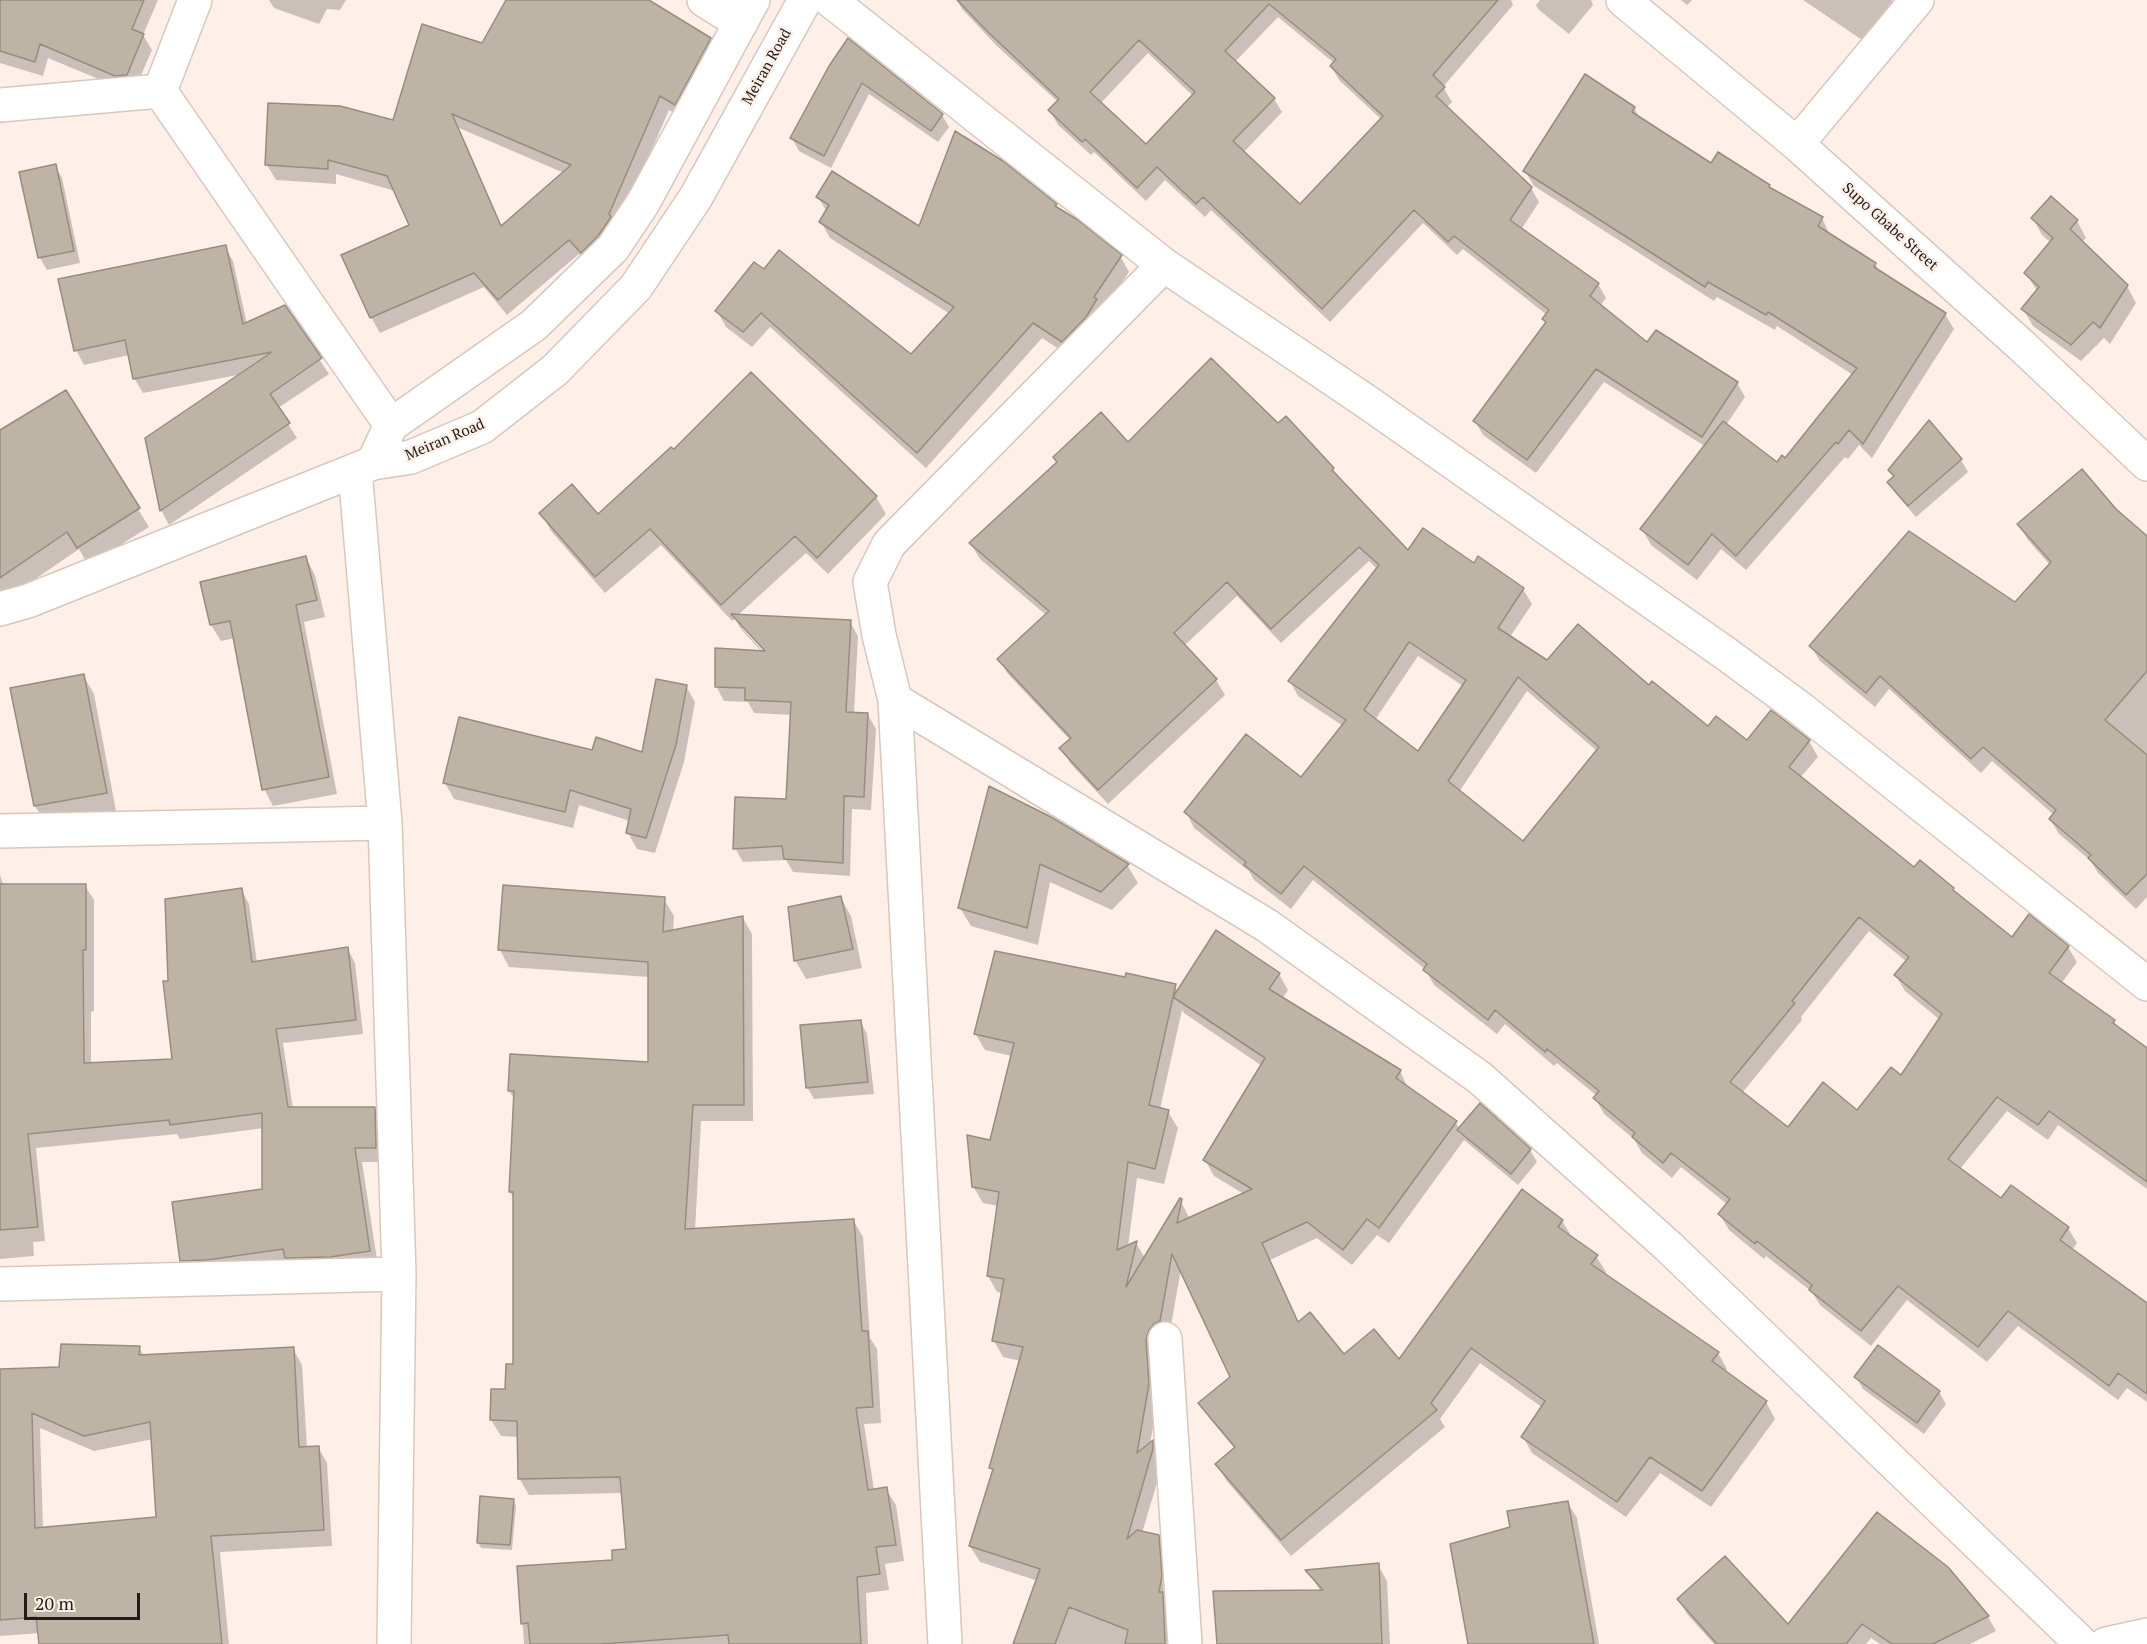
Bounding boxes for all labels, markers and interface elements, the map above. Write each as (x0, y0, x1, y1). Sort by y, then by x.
street label: Meiran Road (739, 26, 795, 108)
street label: Supo Gbabe Street (1838, 179, 1942, 275)
street label: Meiran Road (403, 415, 487, 465)
scale bar (27, 1581, 142, 1619)
text: 20 m (35, 1591, 74, 1615)

